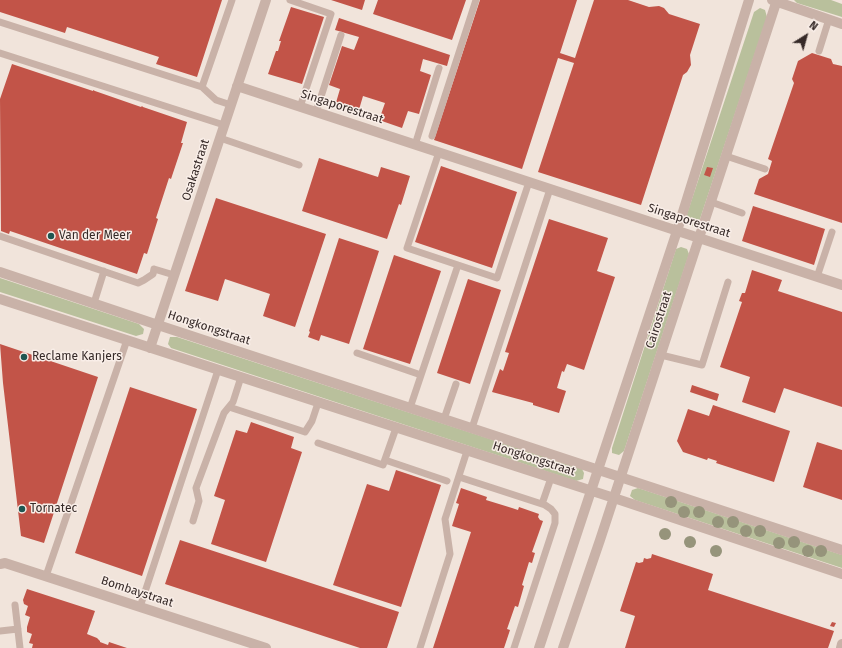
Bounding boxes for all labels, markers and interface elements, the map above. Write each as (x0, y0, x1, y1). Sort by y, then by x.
north arrow (786, 16, 826, 56)
text: N (807, 19, 820, 33)
street label: Singaporestraat (299, 87, 385, 127)
street label: Osakastraat (179, 137, 213, 203)
street label: Singaporestraat (646, 201, 732, 241)
place label: Van der Meer (59, 229, 131, 243)
marker: Van der Meer (46, 231, 56, 241)
street label: Cairostraat (643, 290, 675, 350)
street label: Hongkongstraat (166, 308, 252, 348)
place label: Reclame Kanjers (32, 350, 122, 364)
marker: Reclame Kanjers (19, 352, 29, 362)
street label: Hongkongstraat (491, 439, 577, 479)
place label: Tornatec (30, 502, 77, 516)
marker: Tornatec (17, 504, 27, 514)
street label: Bombaystraat (99, 574, 175, 610)

